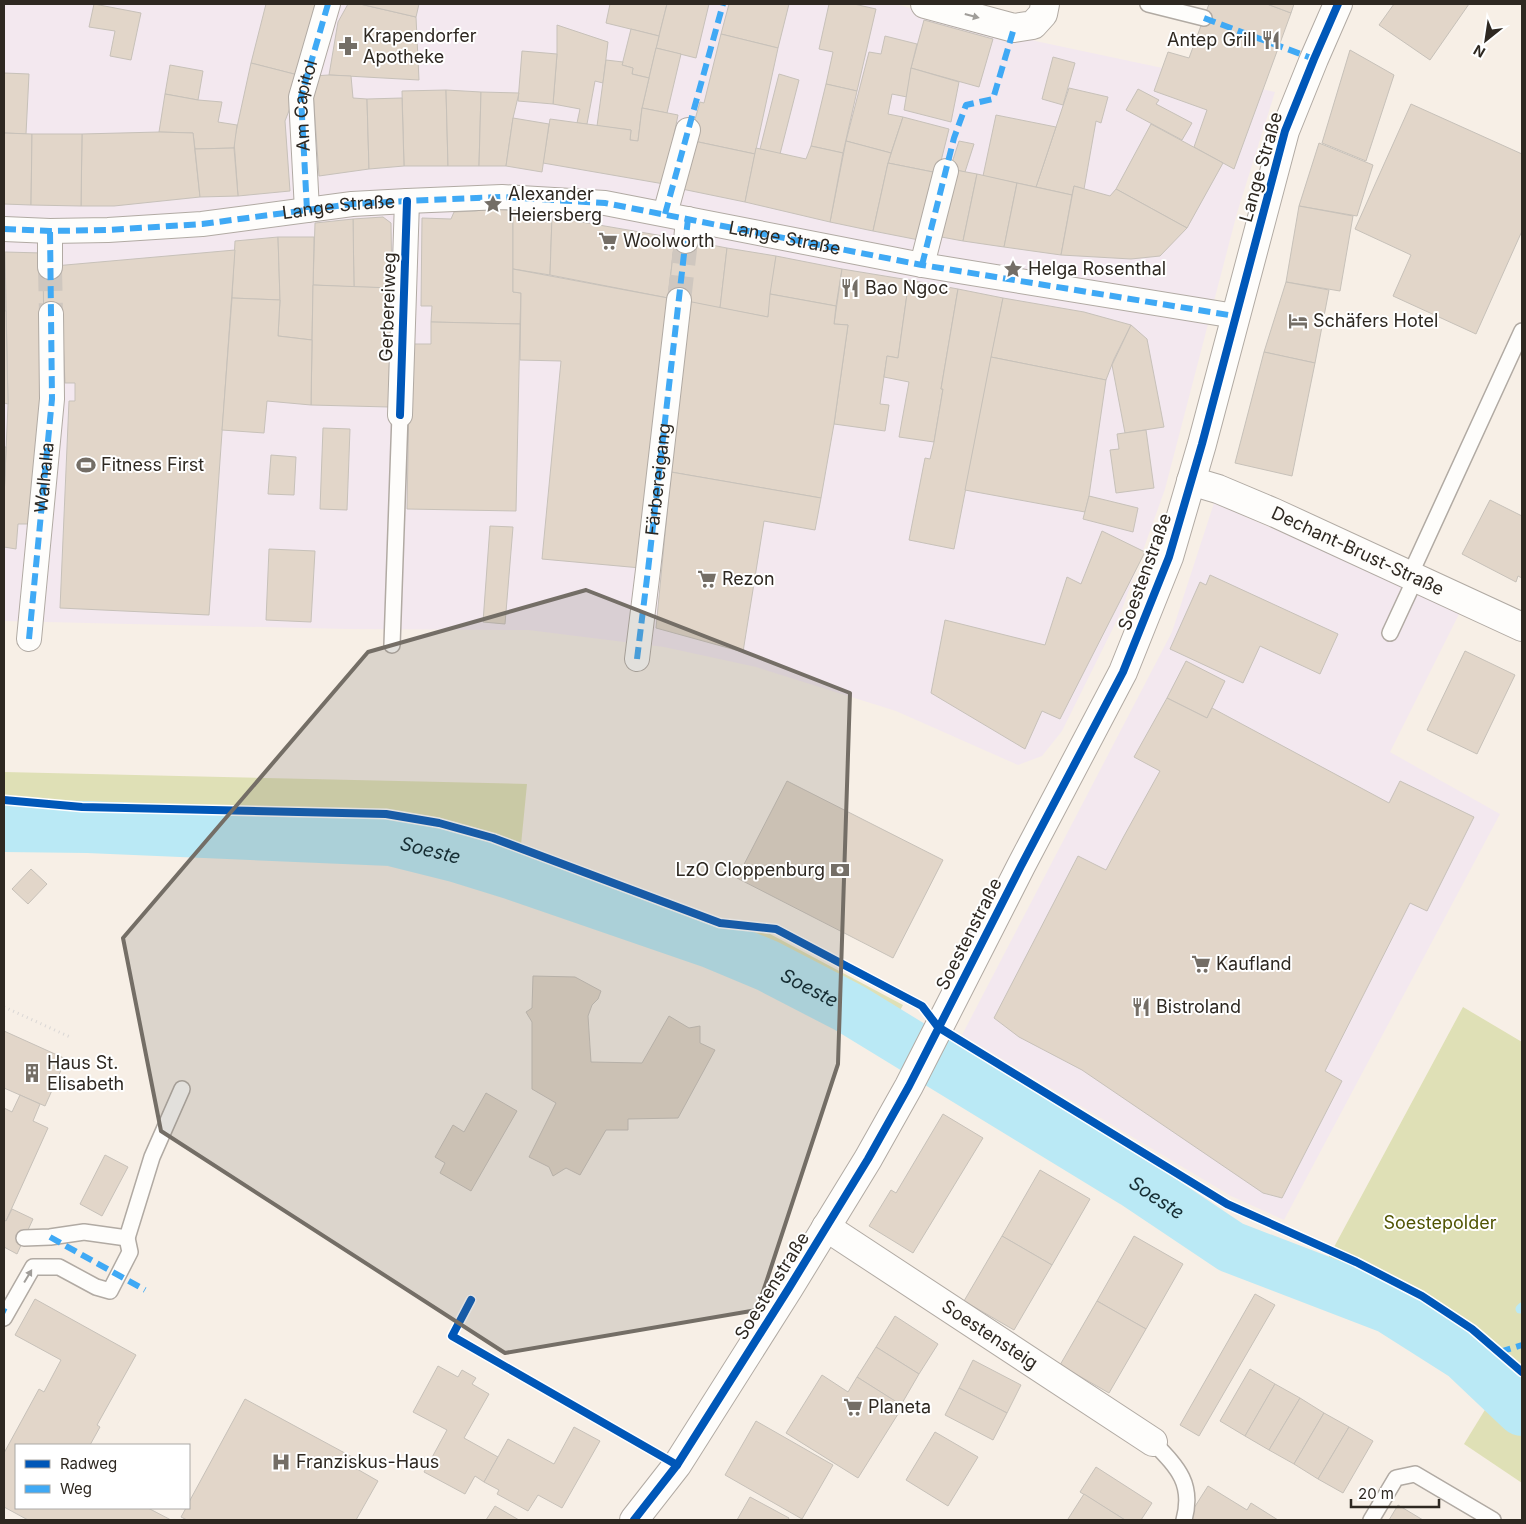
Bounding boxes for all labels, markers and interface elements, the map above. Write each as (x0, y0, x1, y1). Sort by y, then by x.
one-way arrow (964, 13, 979, 21)
north arrow (1461, 15, 1511, 65)
place label: Krapendorfer Apotheke (363, 25, 477, 67)
place label: Antep Grill (1167, 29, 1256, 50)
restaurant icon: Antep Grill (1260, 29, 1282, 51)
pharmacy icon: Krapendorfer Apotheke (337, 35, 359, 57)
text: N (1470, 42, 1488, 62)
street label: Am Capitol (290, 57, 321, 152)
street label: Lange Straße (1235, 109, 1286, 224)
place label: Alexander Heiersberg (508, 183, 602, 225)
street label: Lange Straße (281, 191, 396, 223)
place icon: Alexander Heiersberg (482, 193, 504, 215)
street label: Lange Straße (727, 216, 842, 259)
supermarket icon: Woolworth (597, 230, 619, 252)
place label: Woolworth (623, 230, 715, 251)
street label: Gerbereiweg (375, 252, 400, 362)
place icon: Helga Rosenthal (1002, 258, 1024, 280)
place label: Helga Rosenthal (1028, 258, 1166, 279)
restaurant icon: Bao Ngoc (839, 277, 861, 299)
place label: Bao Ngoc (865, 277, 948, 298)
hotel icon: Schäfers Hotel (1287, 310, 1309, 332)
place label: Schäfers Hotel (1313, 310, 1438, 331)
street label: Färbereigang (641, 422, 675, 537)
street label: Walhalla (30, 441, 58, 514)
sports icon: Fitness First (75, 454, 97, 476)
place label: Fitness First (101, 454, 204, 475)
street label: Dechant-Brust-Straße (1268, 502, 1447, 600)
street label: Soestenstraße (1114, 510, 1175, 633)
supermarket icon: Rezon (696, 568, 718, 590)
place label: Rezon (722, 568, 775, 589)
water label: Soeste (398, 832, 464, 869)
place label: LzO Cloppenburg (675, 859, 825, 880)
bank icon: LzO Cloppenburg (829, 859, 851, 881)
street label: Soestenstraße (931, 874, 1006, 993)
supermarket icon: Kaufland (1190, 953, 1212, 975)
place label: Kaufland (1216, 953, 1292, 974)
water label: Soeste (777, 964, 842, 1012)
restaurant icon: Bistroland (1130, 996, 1152, 1018)
place label: Bistroland (1156, 996, 1241, 1017)
place label: Haus St. Elisabeth (47, 1052, 124, 1094)
building icon: Haus St. Elisabeth (21, 1062, 43, 1084)
water label: Soeste (1125, 1171, 1189, 1225)
park label: Soestepolder (1383, 1212, 1497, 1233)
street label: Soestenstraße (730, 1228, 813, 1343)
one-way arrow (24, 1270, 33, 1283)
street label: Soestensteig (938, 1295, 1042, 1373)
supermarket icon: Planeta (842, 1396, 864, 1418)
place label: Planeta (868, 1396, 931, 1417)
legend (15, 1444, 190, 1509)
hospital icon: Franziskus-Haus (270, 1451, 292, 1473)
place label: Franziskus-Haus (296, 1451, 439, 1472)
text: Radweg (60, 1454, 117, 1473)
scale bar (1351, 1476, 1438, 1508)
text: Weg (60, 1479, 92, 1498)
text: 20 m (1358, 1484, 1394, 1503)

